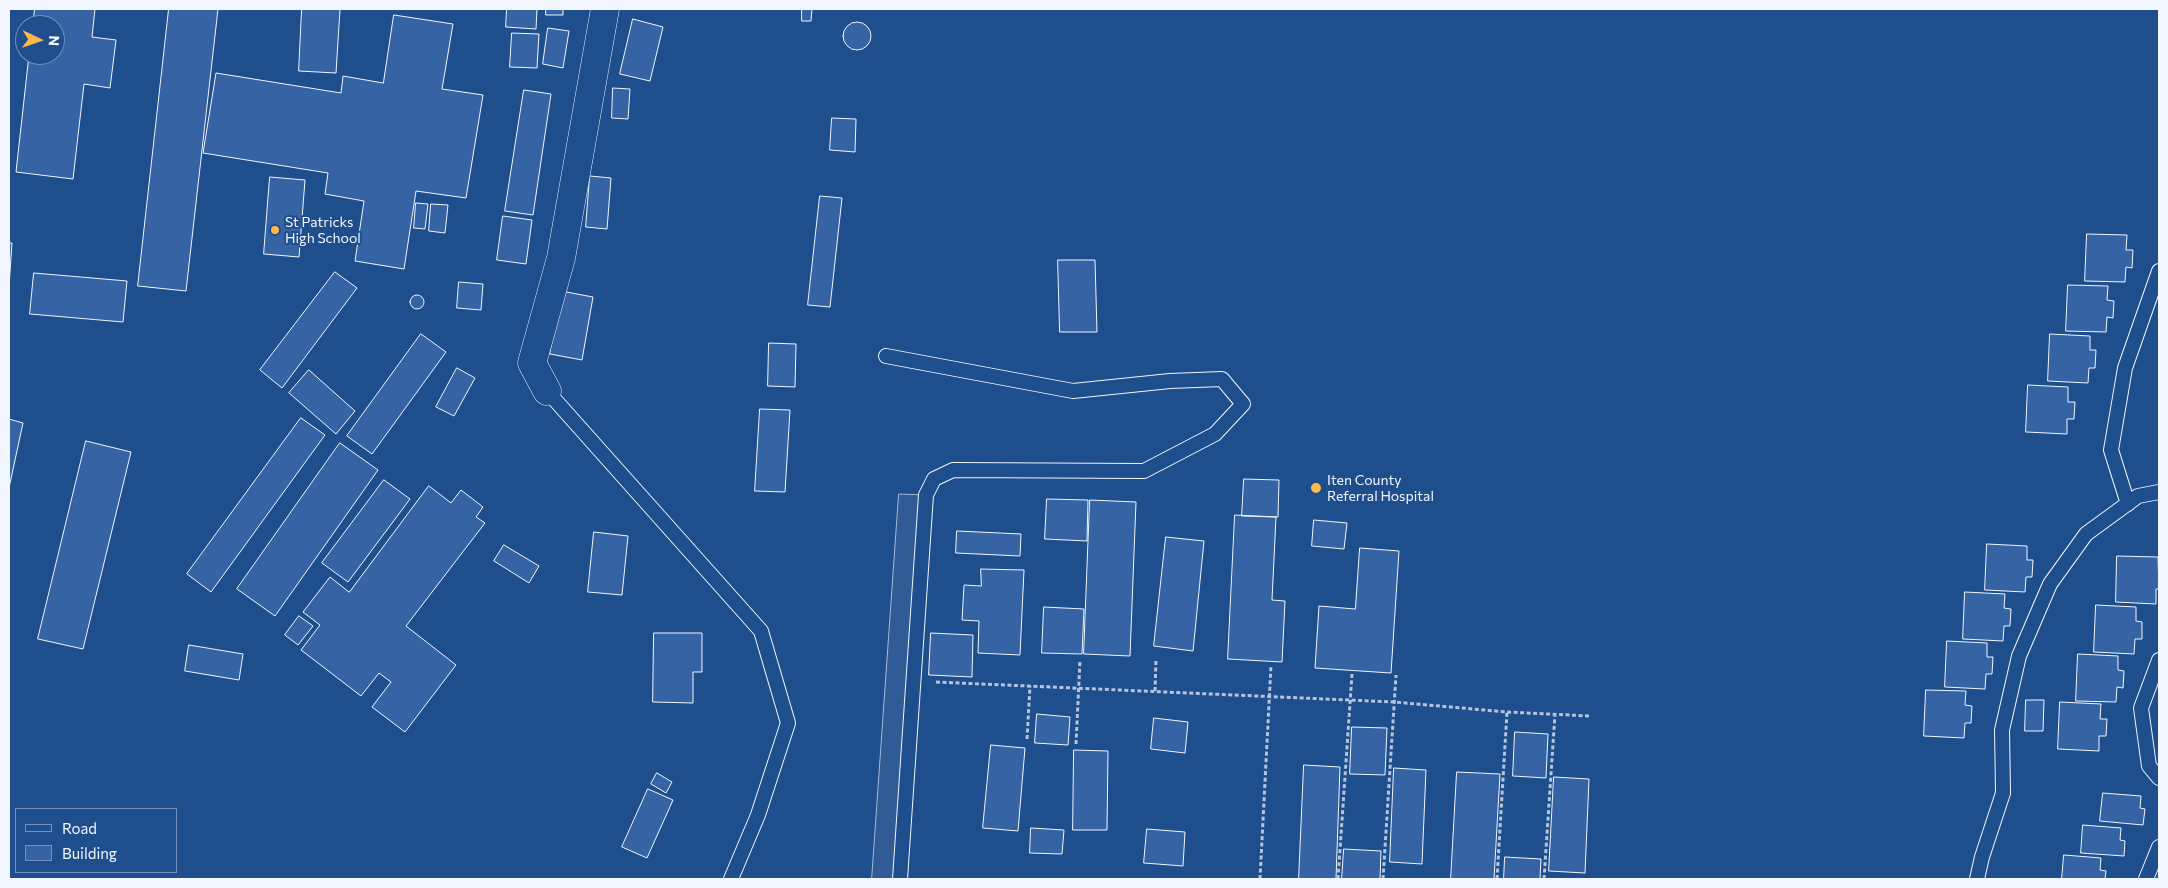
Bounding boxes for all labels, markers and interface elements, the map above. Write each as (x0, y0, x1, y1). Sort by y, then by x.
north arrow (15, 15, 65, 65)
text: N (46, 35, 63, 46)
place label: St Patricks High School (285, 214, 361, 246)
marker: St Patricks High School (269, 224, 281, 236)
place label: Iten County Referral Hospital (1327, 472, 1434, 504)
marker: Iten County Referral Hospital (1309, 481, 1323, 495)
legend (15, 808, 178, 873)
text: Road (62, 819, 97, 837)
text: Building (62, 844, 117, 862)

